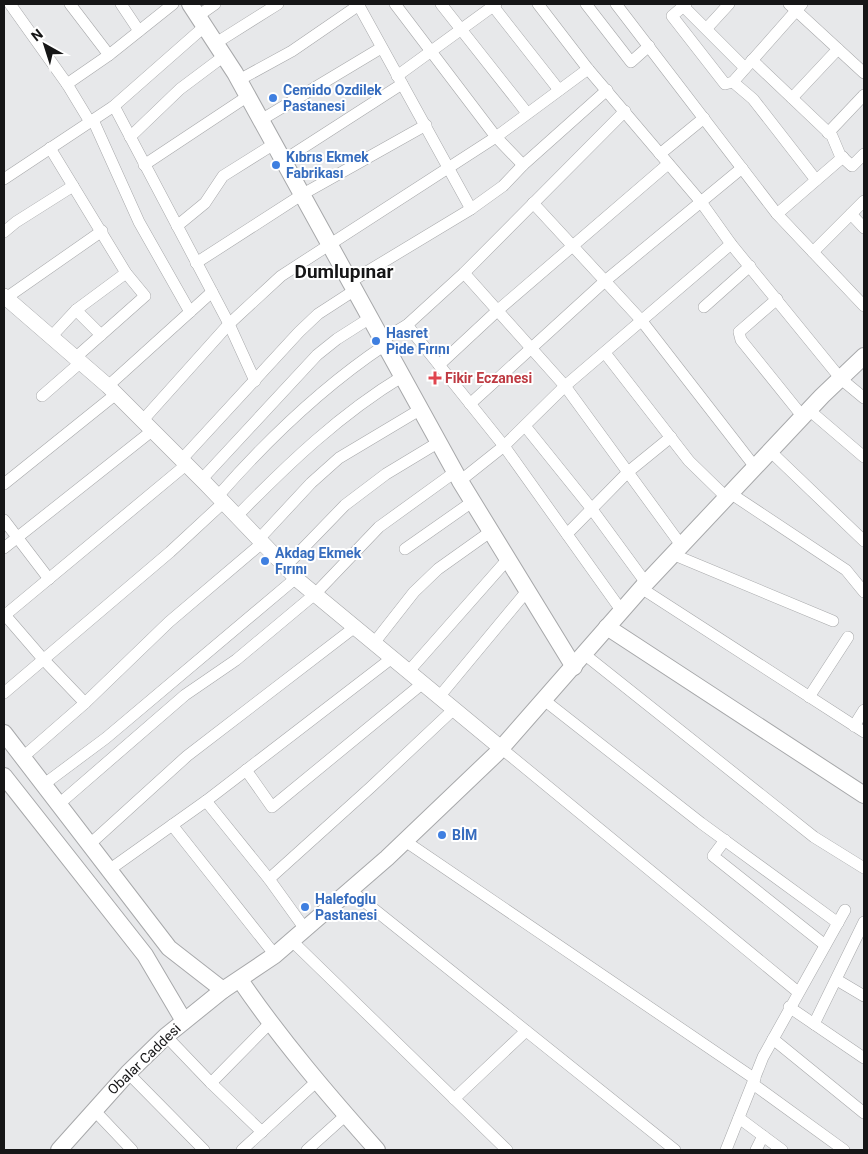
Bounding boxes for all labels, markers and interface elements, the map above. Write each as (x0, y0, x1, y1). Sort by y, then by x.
north arrow (20, 20, 70, 70)
text: N (28, 26, 46, 44)
place label: Cemido Ozdilek Pastanesi (283, 82, 382, 114)
marker: Cemido Ozdilek Pastanesi (267, 92, 279, 104)
place label: Kıbrıs Ekmek Fabrikası (286, 149, 369, 181)
marker: Kıbrıs Ekmek Fabrikası (270, 159, 282, 171)
district label: Dumlupınar (295, 260, 393, 283)
place label: Hasret Pide Fırını (386, 325, 450, 357)
marker: Hasret Pide Fırını (370, 335, 382, 347)
place label: Fikir Eczanesi (445, 370, 532, 386)
marker: Fikir Eczanesi (429, 372, 441, 384)
place label: Akdag Ekmek Fırını (275, 545, 362, 577)
marker: Akdag Ekmek Fırını (259, 555, 271, 567)
place label: BİM (452, 827, 477, 843)
marker: BİM (436, 829, 448, 841)
place label: Halefoglu Pastanesi (315, 891, 377, 923)
marker: Halefoglu Pastanesi (299, 901, 311, 913)
street label: Obalar Caddesi (104, 1020, 184, 1098)

